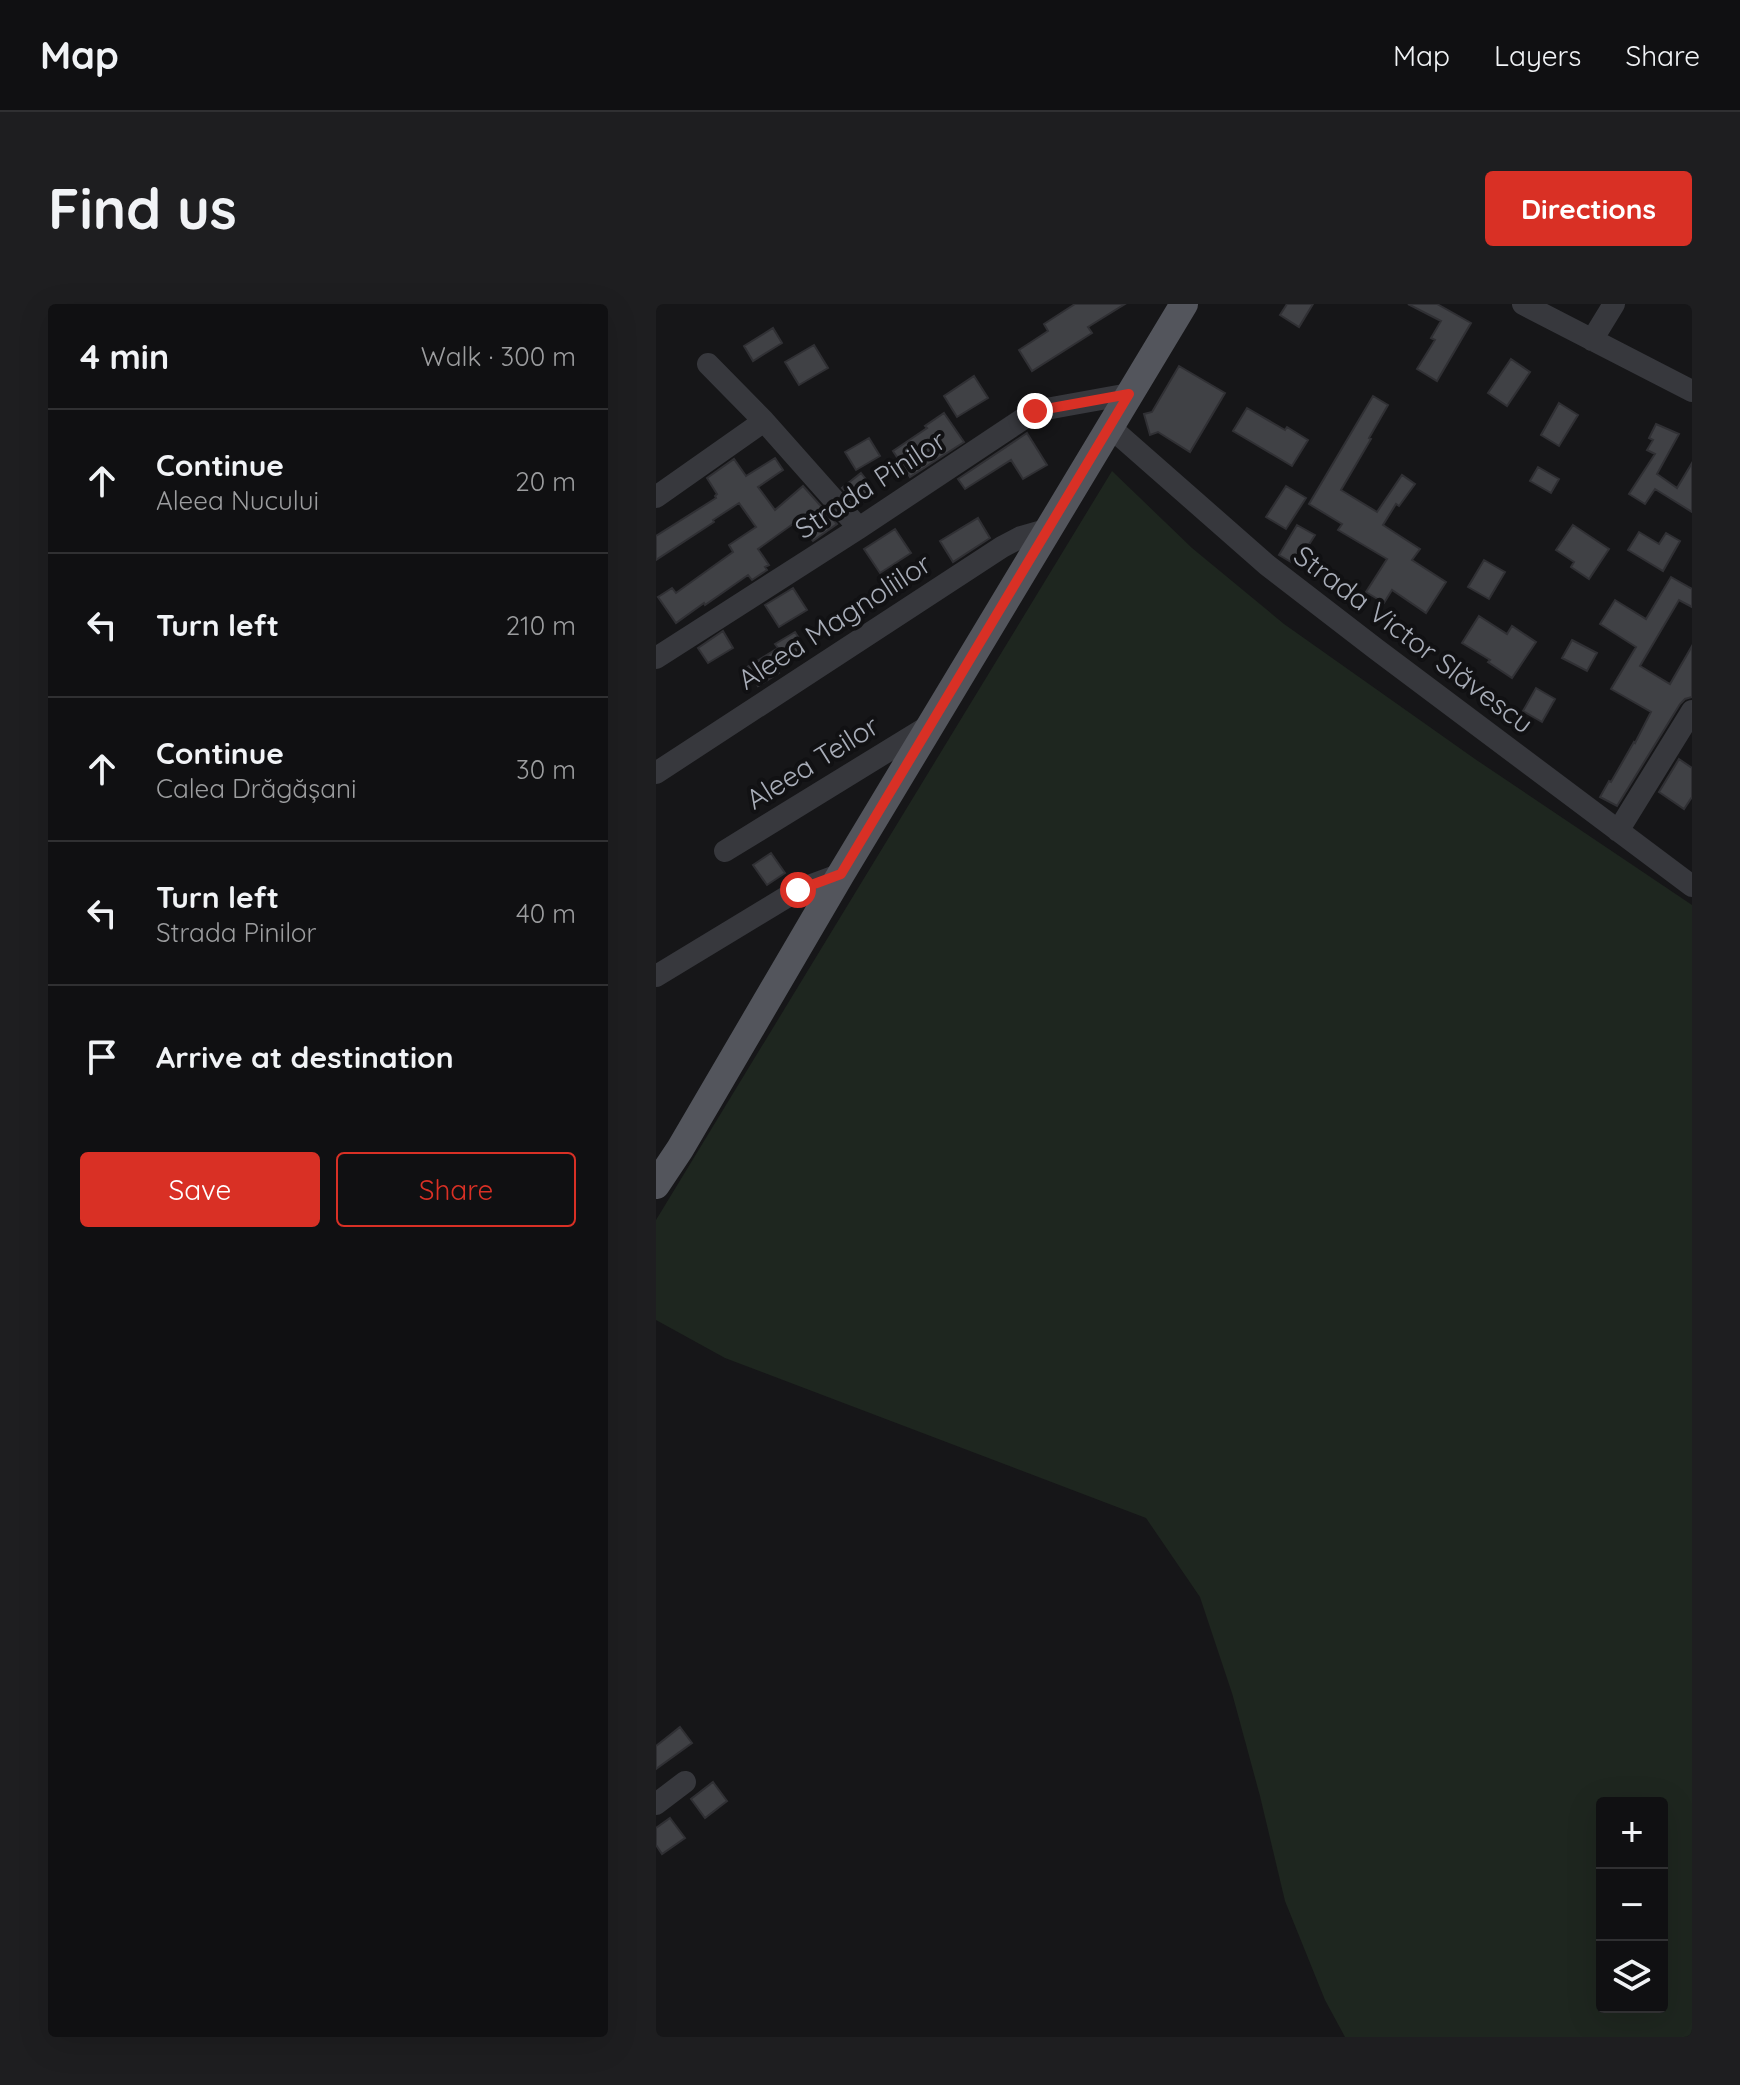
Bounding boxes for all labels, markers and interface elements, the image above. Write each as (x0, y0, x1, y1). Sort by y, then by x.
text: Map (40, 31, 119, 79)
text: Map (1393, 38, 1450, 73)
text: Layers (1494, 38, 1581, 73)
text: Share (1625, 38, 1700, 73)
button: Directions (1485, 171, 1692, 246)
text: Find us (48, 173, 237, 243)
text: 4 min (80, 335, 169, 378)
text: Walk · 300 m (421, 340, 576, 373)
route end (1017, 393, 1053, 429)
street label: Strada Pinilor (788, 422, 952, 546)
text: Continue (156, 446, 284, 484)
icon: ahead (80, 459, 124, 503)
text: 20 m (515, 465, 576, 498)
text: Aleea Nucului (156, 484, 319, 517)
street label: Strada Victor Slăvescu (1287, 537, 1541, 741)
street label: Aleea Magnoliilor (731, 545, 937, 697)
icon: left (80, 603, 124, 647)
text: Turn left (156, 606, 279, 644)
text: 210 m (506, 609, 576, 642)
street label: Aleea Teilor (739, 707, 885, 817)
text: Continue (156, 734, 284, 772)
icon: ahead (80, 747, 124, 791)
text: 30 m (516, 753, 576, 786)
text: Calea Drăgășani (156, 772, 357, 805)
route start (780, 872, 816, 908)
text: Turn left (156, 878, 279, 916)
icon: left (80, 891, 124, 935)
text: 40 m (516, 897, 576, 930)
text: Strada Pinilor (156, 916, 317, 949)
icon: arrive (80, 1035, 124, 1079)
text: Arrive at destination (156, 1038, 454, 1076)
button: Save (80, 1152, 320, 1227)
button: Share (336, 1152, 576, 1227)
map controls (1596, 1797, 1668, 2013)
button: + (1596, 1797, 1668, 1869)
button: − (1596, 1869, 1668, 1941)
button: layers (1596, 1941, 1668, 2013)

